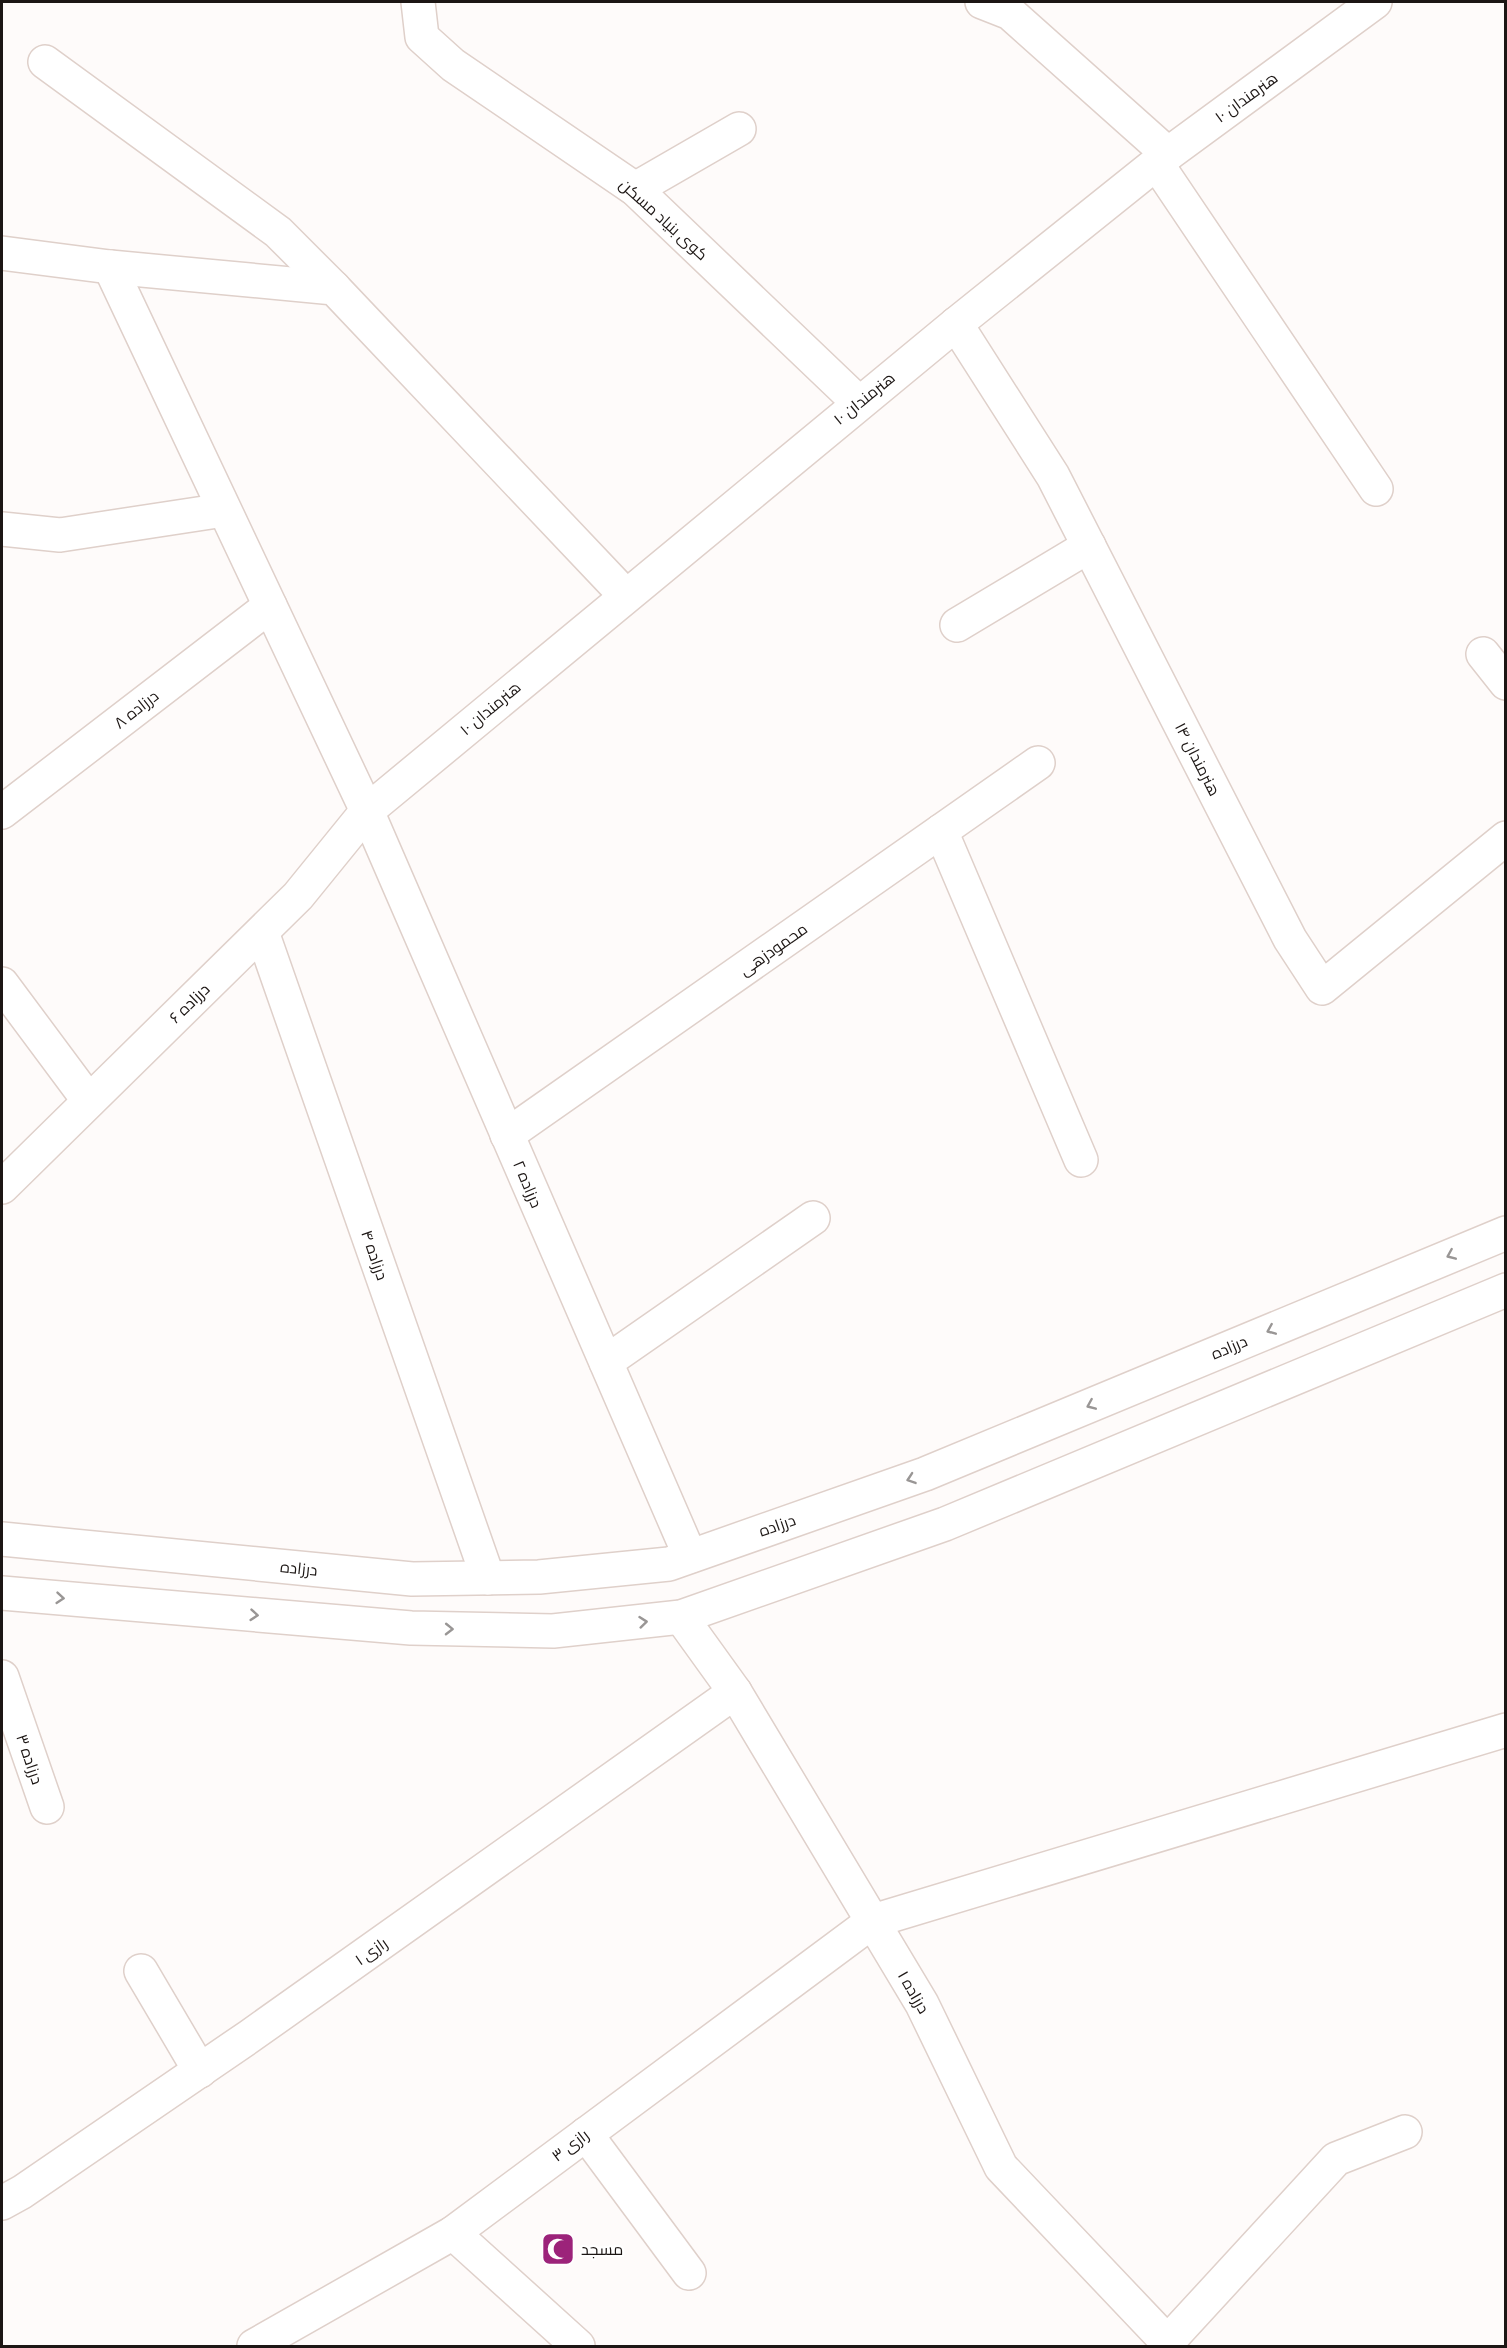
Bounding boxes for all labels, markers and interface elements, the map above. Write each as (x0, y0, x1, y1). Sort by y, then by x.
street label: هنرمندان ۱۰ (1208, 63, 1284, 131)
street label: کوی بنیاد مسکن (612, 170, 716, 268)
street label: هنرمندان ۱۰ (826, 363, 902, 433)
street label: هنرمندان ۱۰ (452, 673, 528, 743)
street label: درزاده ۸ (107, 681, 165, 737)
street label: هنرمندان ۱۴ (1167, 717, 1229, 801)
street label: محمودزهی (732, 914, 814, 984)
street label: درزاده ۶ (161, 975, 217, 1031)
street label: درزاده ۲ (505, 1155, 551, 1213)
street label: درزاده ۴ (352, 1226, 398, 1284)
one-way arrow (1447, 1248, 1458, 1260)
one-way arrow (1267, 1323, 1278, 1335)
street label: درزاده (1206, 1326, 1252, 1368)
one-way arrow (1087, 1398, 1098, 1410)
one-way arrow (906, 1471, 917, 1484)
street label: درزاده (754, 1505, 800, 1545)
street label: درزاده (279, 1551, 319, 1585)
one-way arrow (55, 1591, 64, 1604)
one-way arrow (250, 1608, 259, 1621)
one-way arrow (638, 1616, 648, 1628)
one-way arrow (444, 1623, 453, 1635)
street label: درزاده ۳ (7, 1730, 53, 1788)
street label: رازی ۱ (348, 1929, 394, 1973)
street label: درزاده ۱ (890, 1965, 938, 2019)
street label: رازی ۳ (544, 2121, 596, 2169)
mosque icon: مسجد (540, 2231, 576, 2267)
place label: مسجد (581, 2234, 623, 2264)

